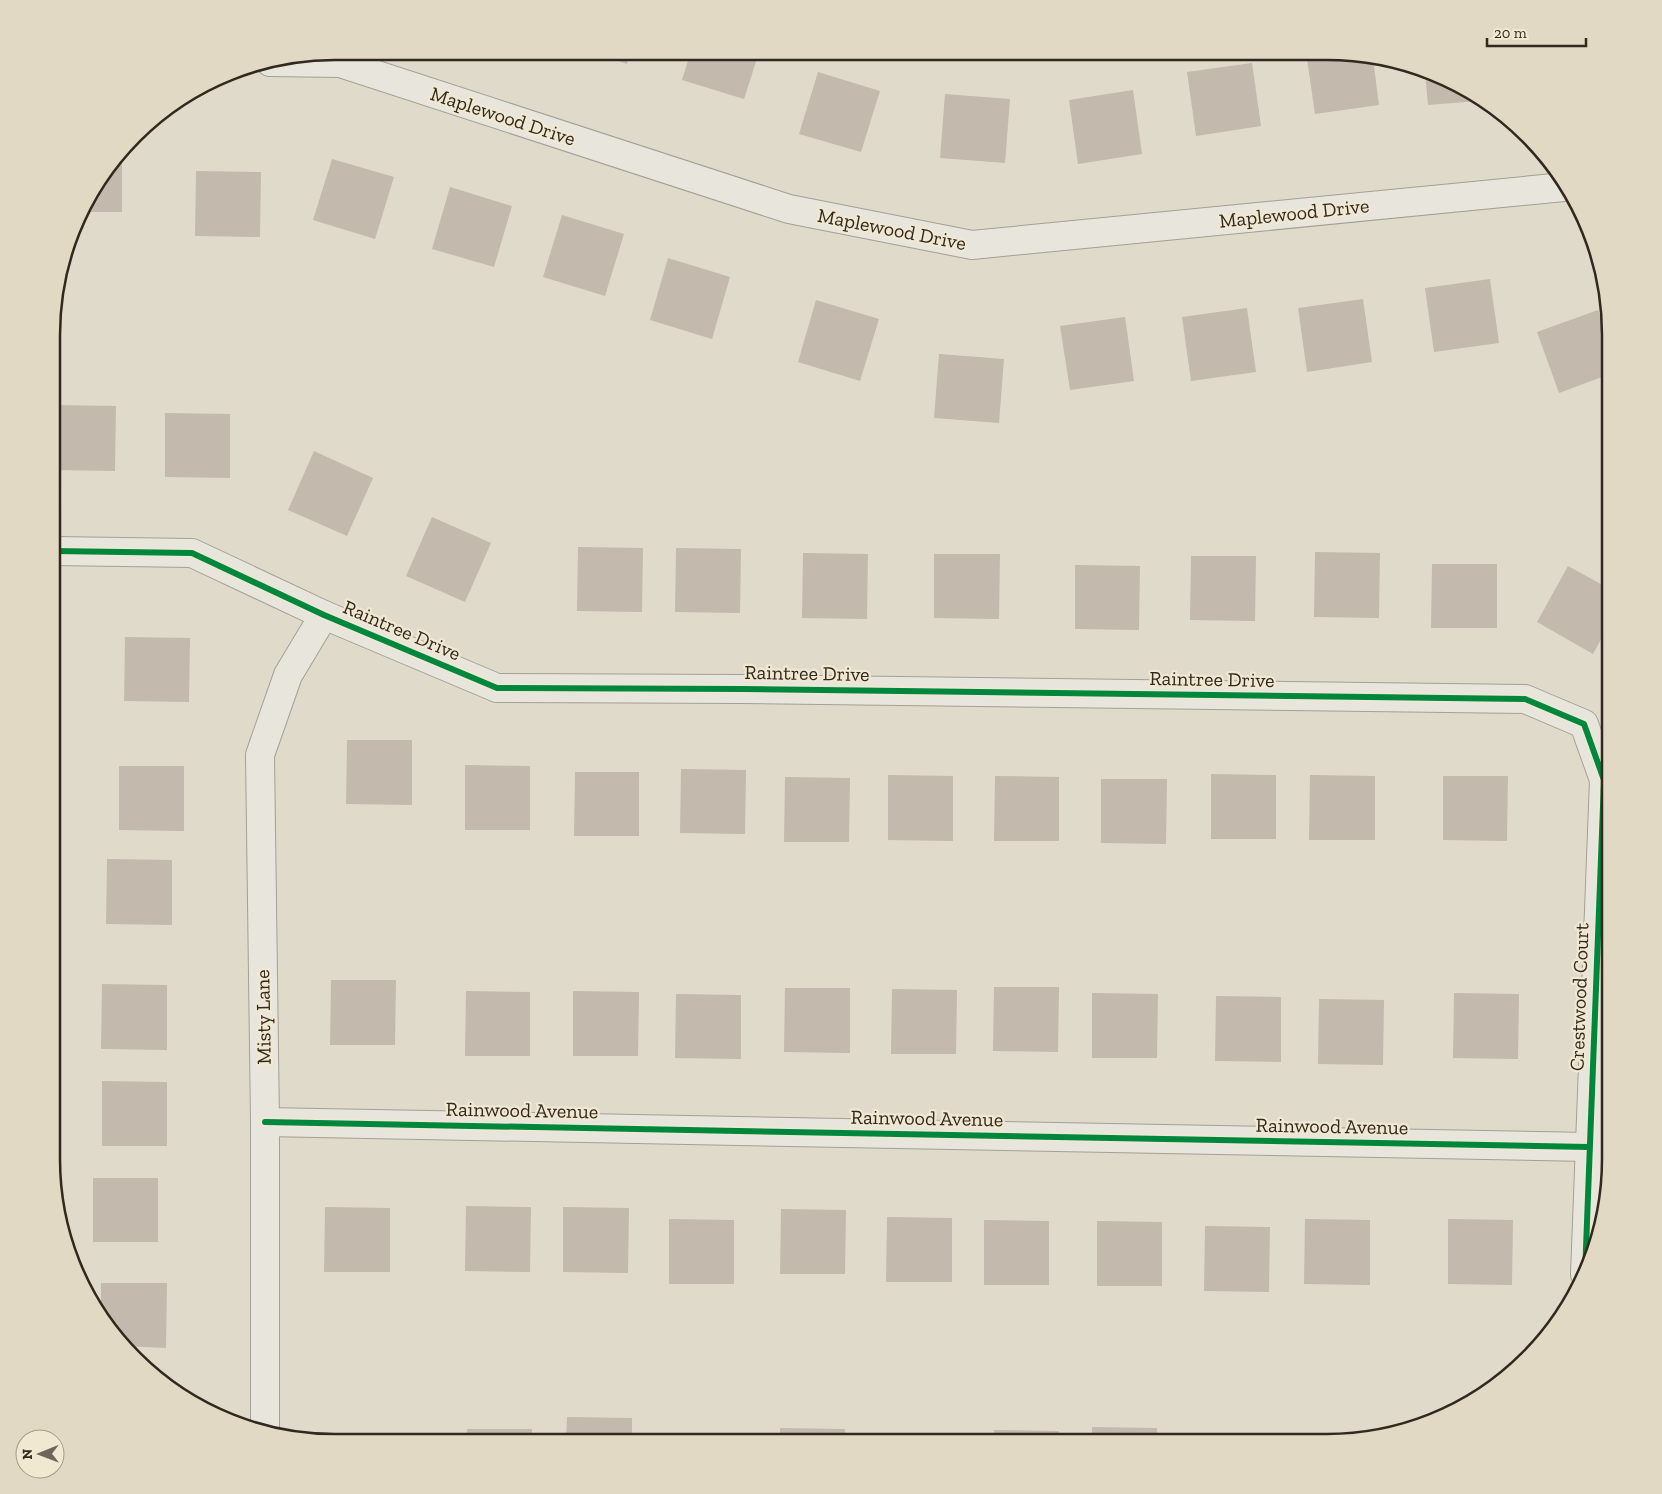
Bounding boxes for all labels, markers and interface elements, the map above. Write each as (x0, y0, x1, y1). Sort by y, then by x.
scale bar (1487, 15, 1586, 47)
text: 20 m (1494, 24, 1527, 42)
street label: Maplewood Drive (428, 81, 578, 151)
street label: Maplewood Drive (1218, 193, 1370, 233)
street label: Maplewood Drive (816, 203, 968, 255)
street label: Raintree Drive (340, 594, 464, 666)
street label: Raintree Drive (744, 660, 870, 686)
street label: Raintree Drive (1149, 666, 1275, 692)
street label: Crestwood Court (1564, 922, 1594, 1072)
street label: Misty Lane (250, 969, 276, 1065)
street label: Rainwood Avenue (446, 1097, 598, 1123)
street label: Rainwood Avenue (851, 1105, 1003, 1131)
street label: Rainwood Avenue (1256, 1113, 1408, 1139)
north arrow (15, 1429, 65, 1479)
text: N (19, 1448, 36, 1460)

